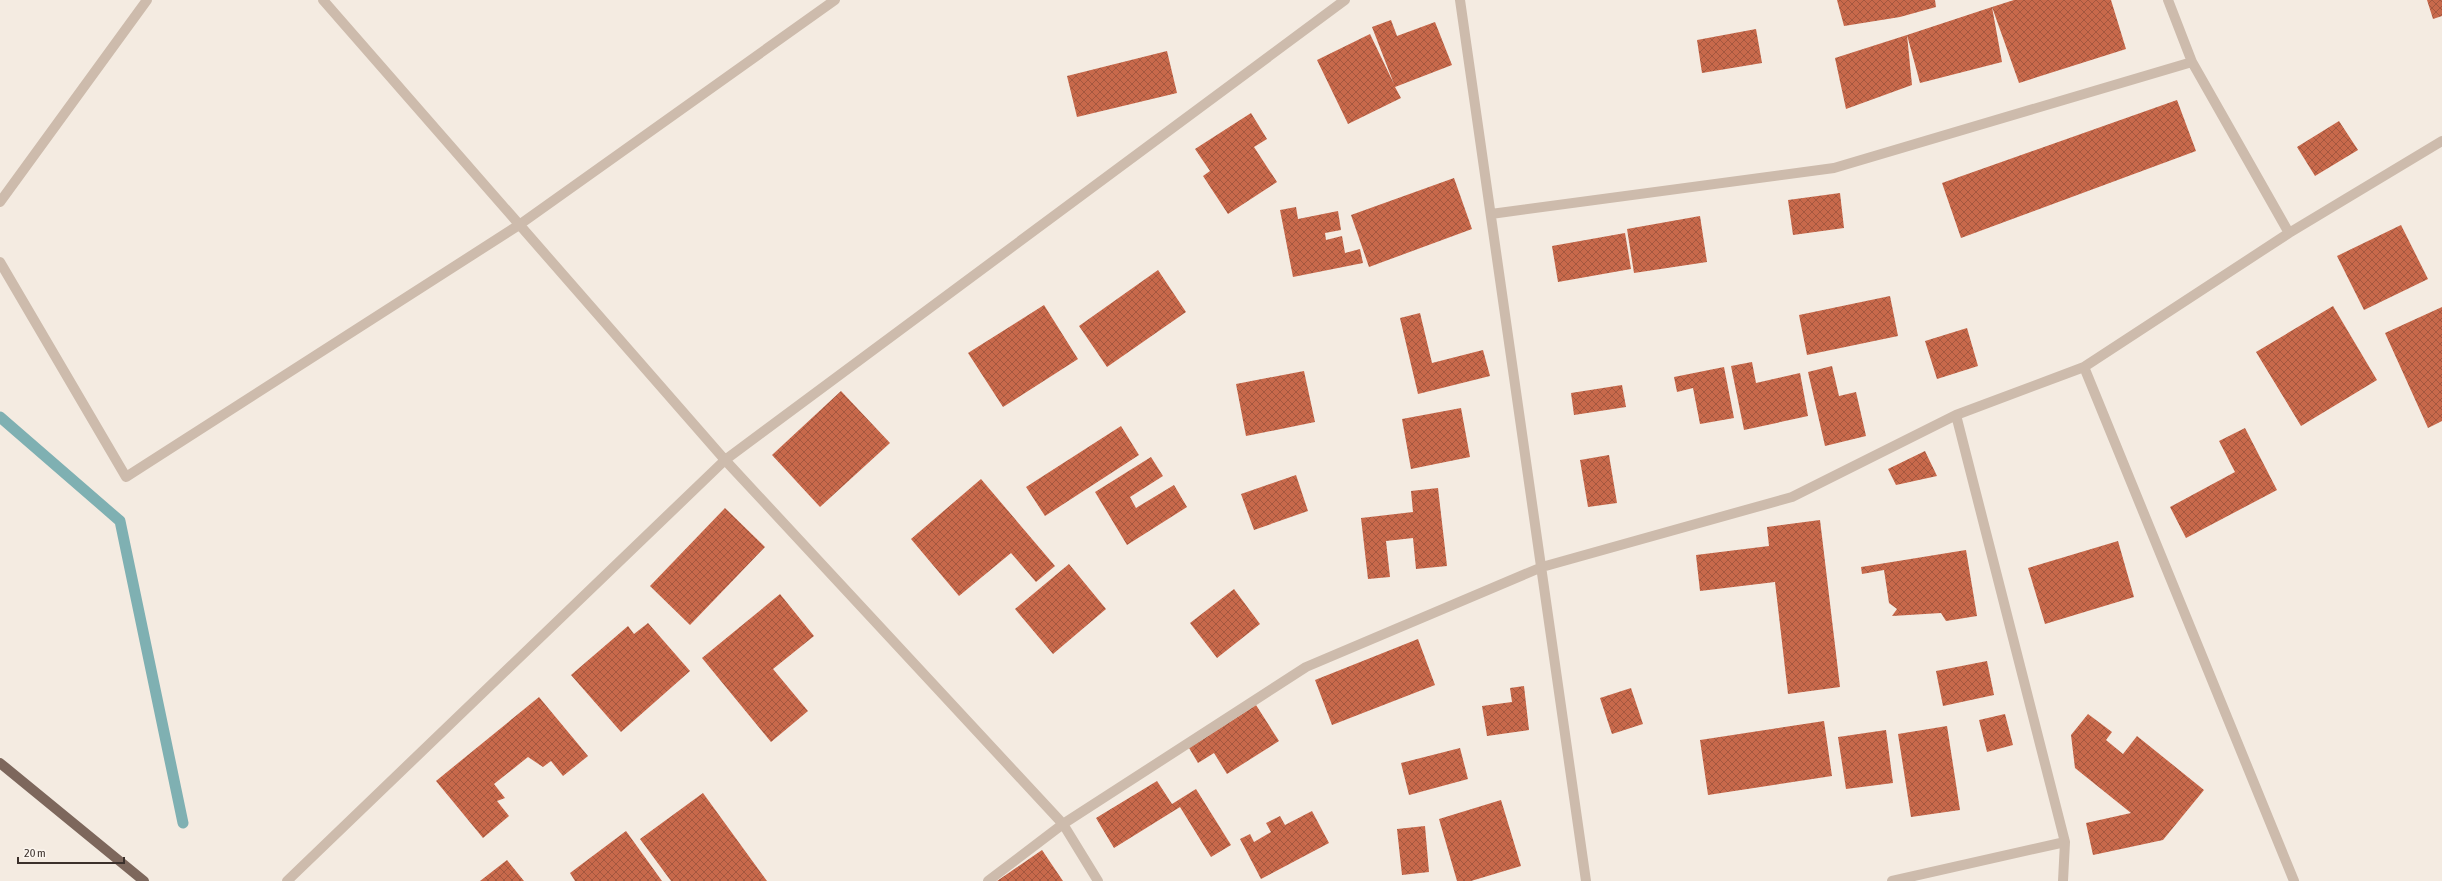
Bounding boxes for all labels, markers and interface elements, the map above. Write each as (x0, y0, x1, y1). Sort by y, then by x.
scale bar (18, 839, 124, 865)
text: 20 m (24, 846, 46, 860)

